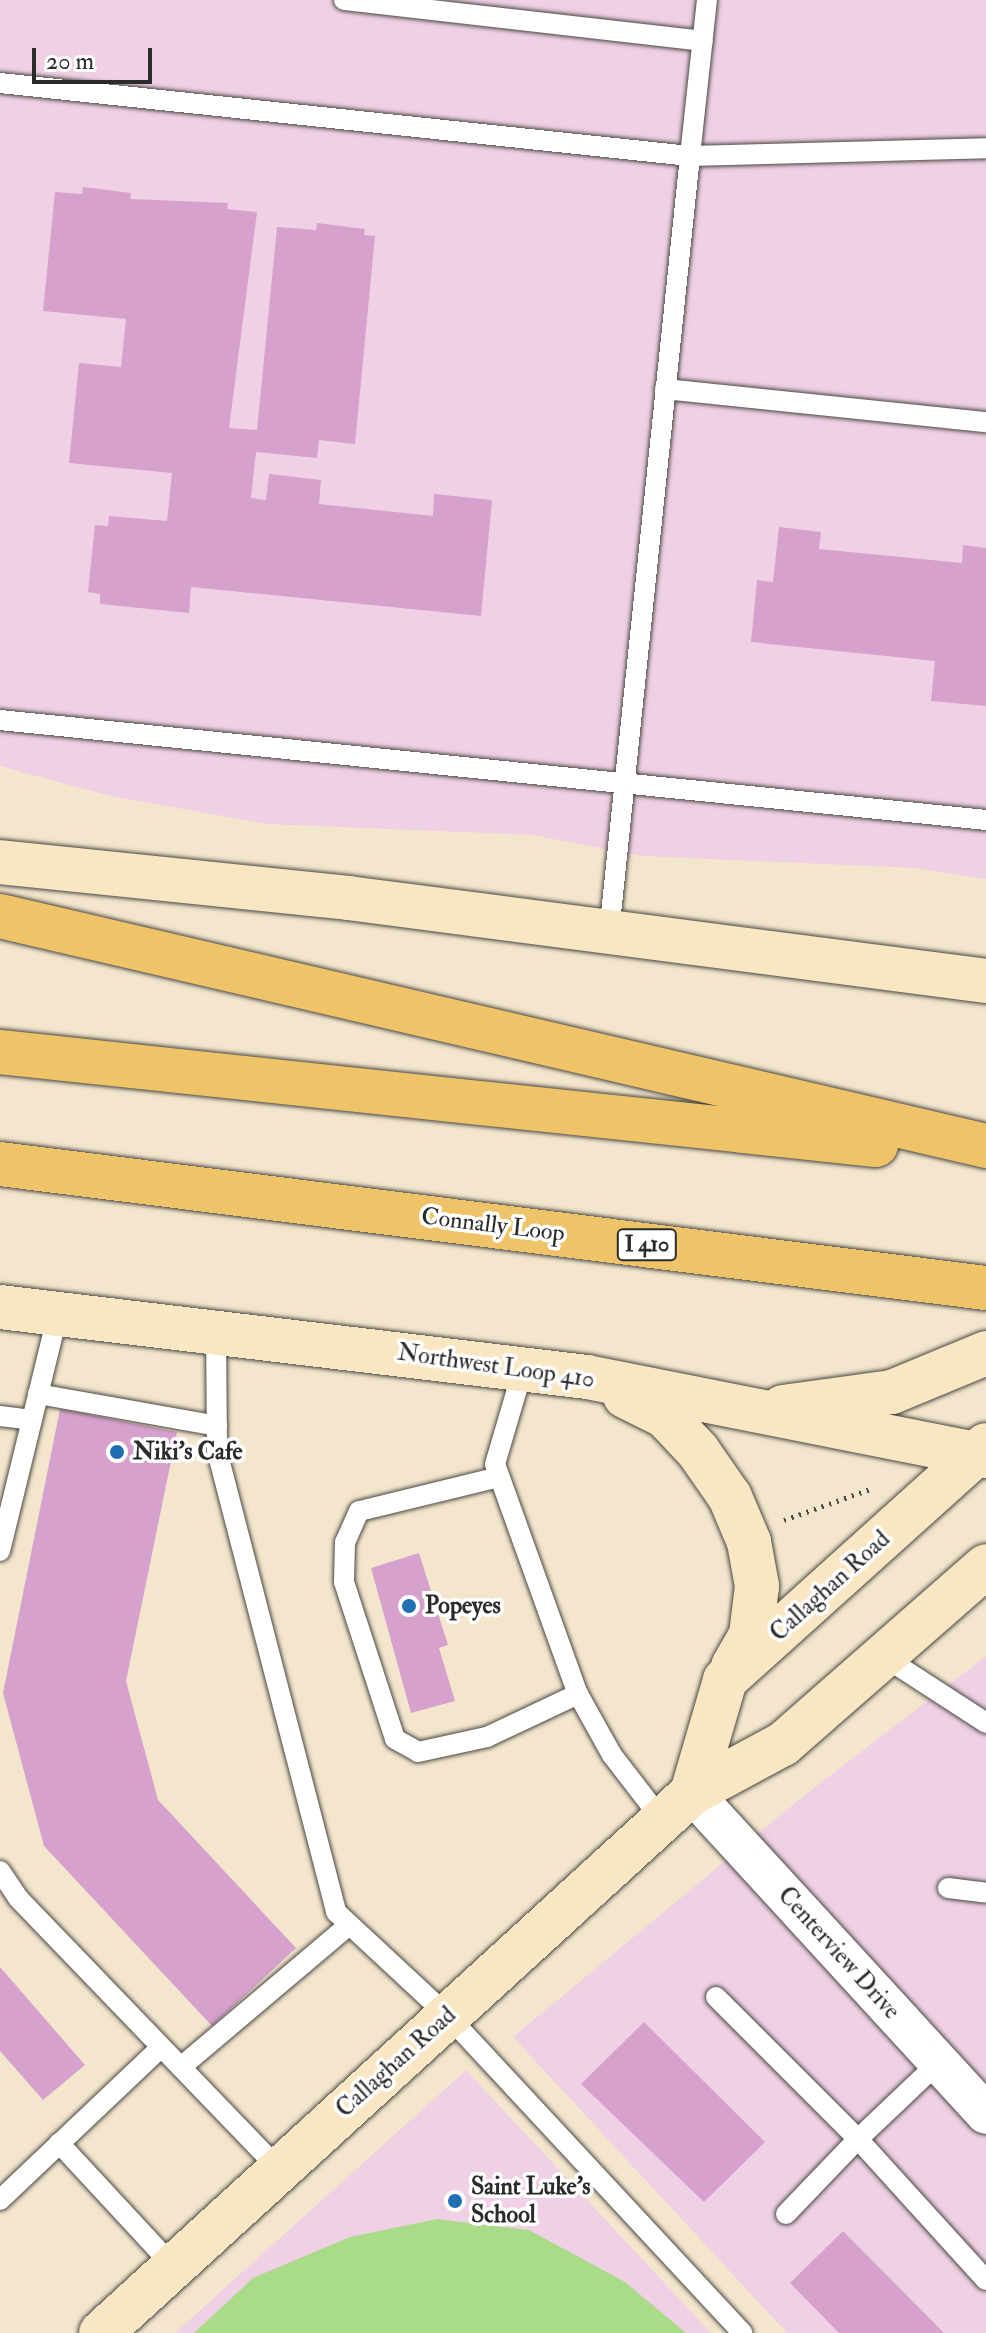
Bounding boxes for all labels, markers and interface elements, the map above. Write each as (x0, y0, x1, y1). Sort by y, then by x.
scale bar (36, 32, 156, 82)
text: 20 m (46, 46, 94, 77)
street label: Connally Loop (420, 1202, 566, 1248)
road number: I 410 (615, 1227, 679, 1263)
street label: Northwest Loop 410 (396, 1338, 596, 1394)
place label: Niki's Cafe (133, 1438, 243, 1466)
marker: Niki's Cafe (108, 1443, 126, 1461)
street label: Callaghan Road (764, 1525, 896, 1647)
place label: Popeyes (425, 1592, 501, 1620)
marker: Popeyes (400, 1597, 418, 1615)
street label: Centerview Drive (772, 1881, 906, 2025)
street label: Callaghan Road (330, 2001, 462, 2123)
place label: Saint Luke's School (471, 2173, 591, 2229)
marker: Saint Luke's School (446, 2192, 464, 2210)

